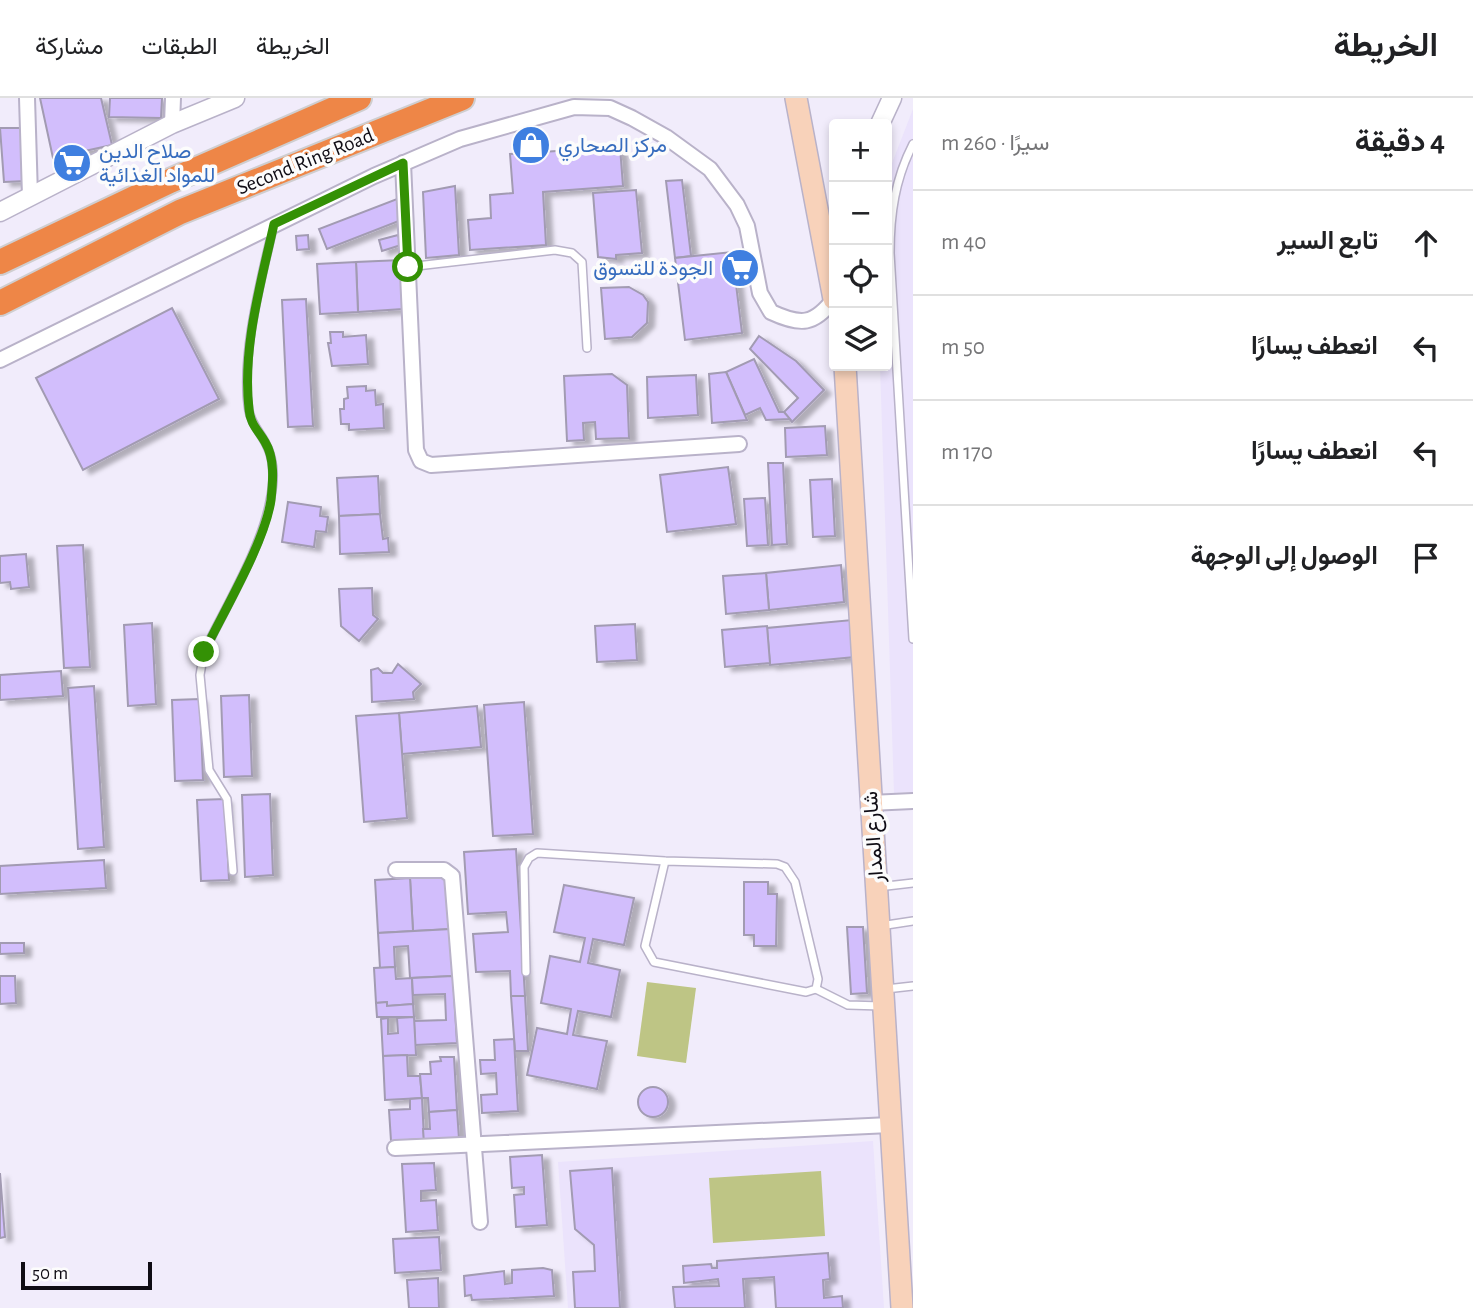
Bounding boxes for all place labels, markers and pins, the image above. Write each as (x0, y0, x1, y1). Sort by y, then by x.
shop icon: مركز الصحاري (510, 124, 552, 166)
place label: مركز الصحاري (558, 135, 667, 162)
place label: صلاح الدين للمواد الغذائية (99, 141, 215, 188)
supermarket icon: صلاح الدين للمواد الغذائية (51, 142, 93, 184)
supermarket icon: الجودة للتسوق (719, 247, 761, 289)
place label: الجودة للتسوق (593, 258, 713, 281)

